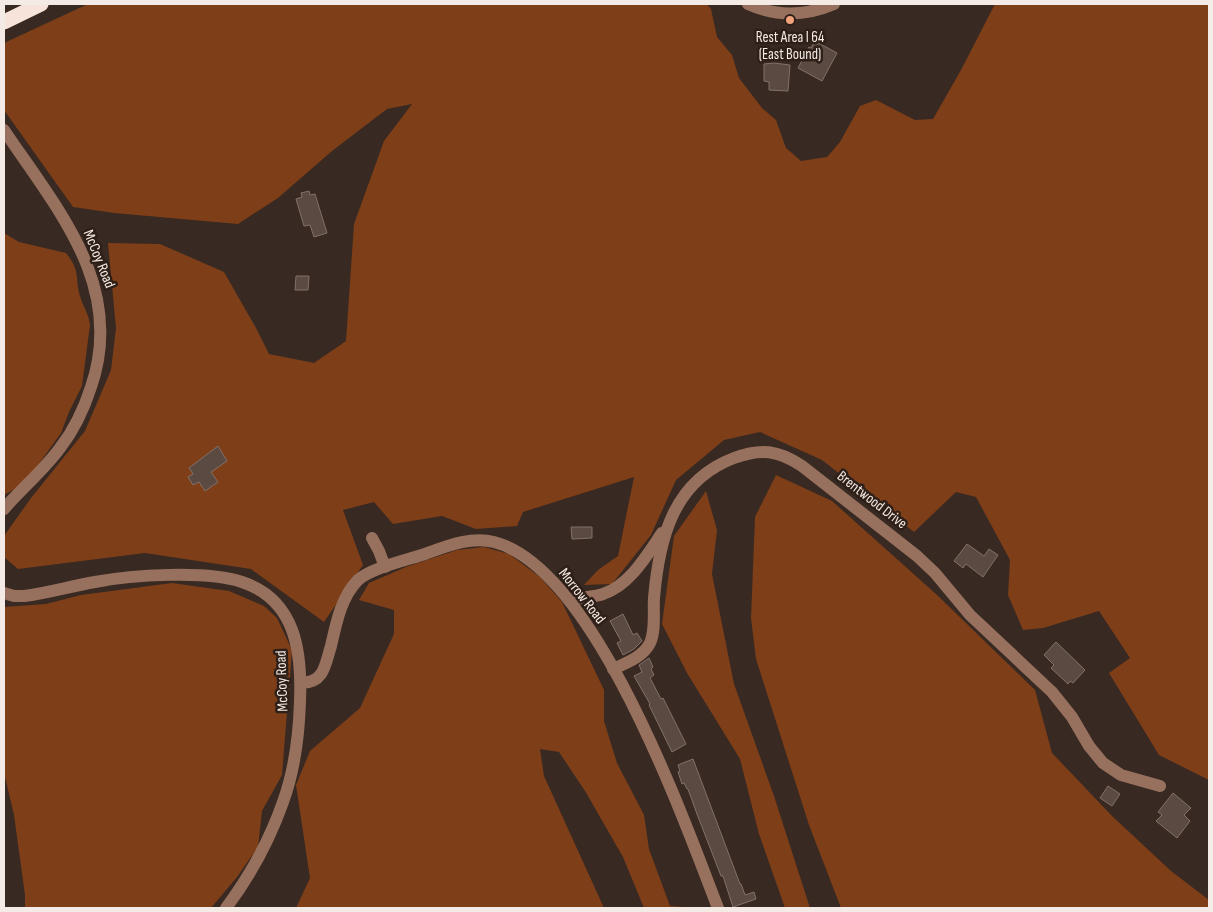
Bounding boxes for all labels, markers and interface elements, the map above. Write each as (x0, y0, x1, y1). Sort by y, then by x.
marker: Rest Area I 64 (East Bound) (784, 14, 796, 26)
place label: Rest Area I 64 (East Bound) (756, 28, 824, 64)
street label: McCoy Road (79, 227, 119, 291)
street label: Brentwood Drive (833, 467, 911, 533)
street label: Morrow Road (554, 564, 610, 628)
street label: McCoy Road (271, 650, 293, 712)

